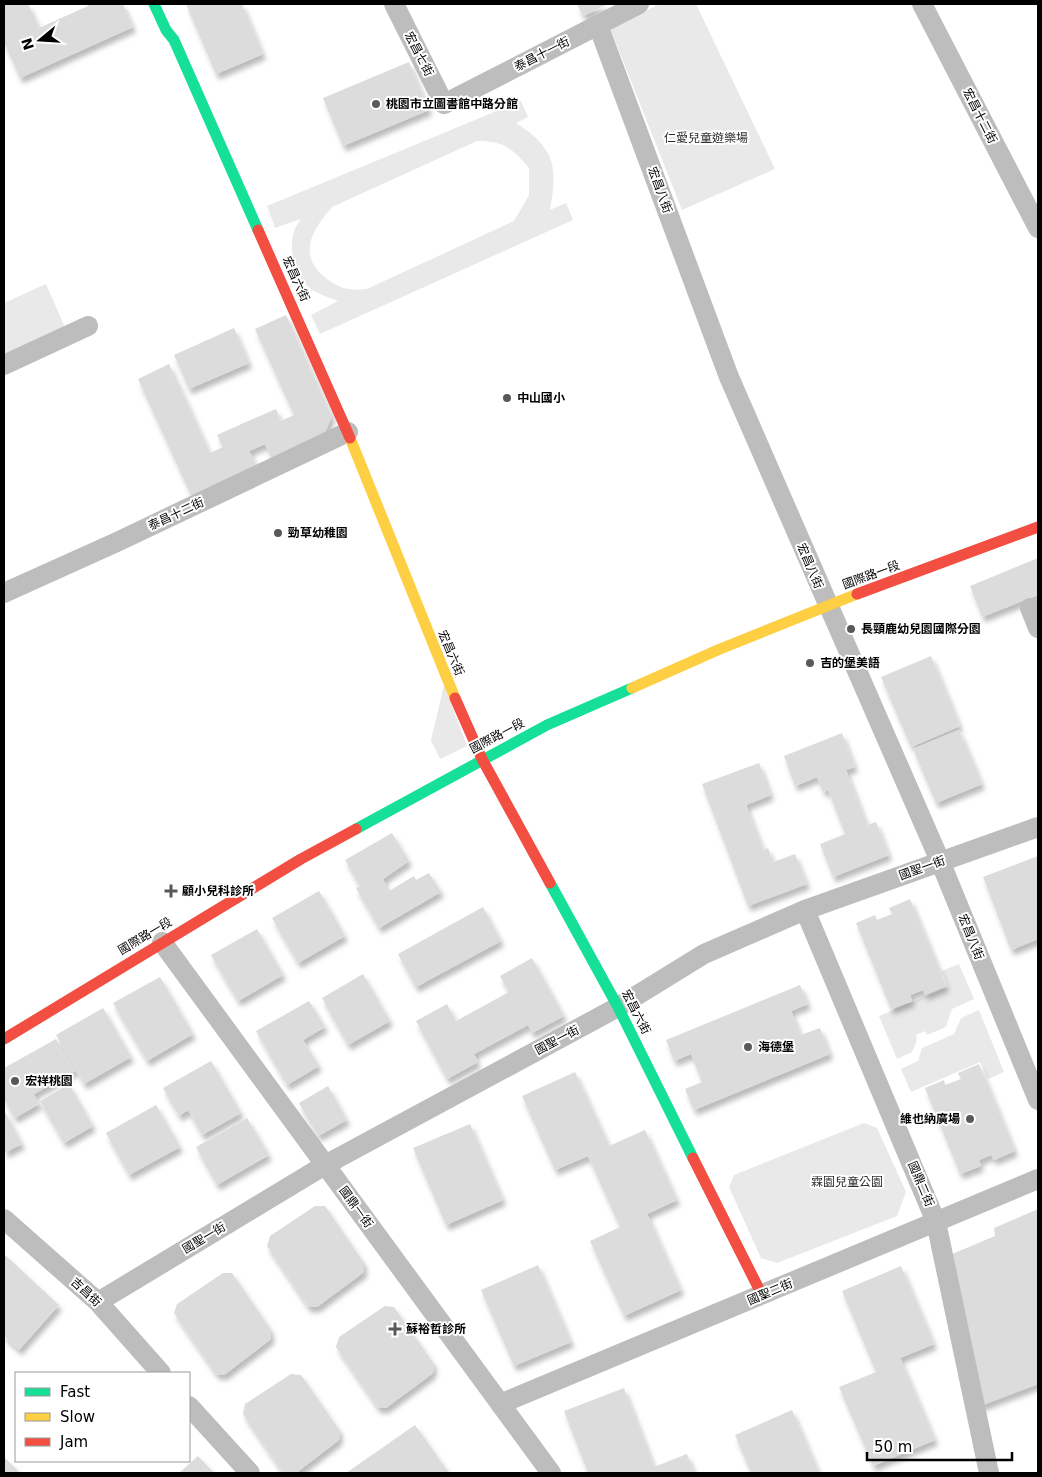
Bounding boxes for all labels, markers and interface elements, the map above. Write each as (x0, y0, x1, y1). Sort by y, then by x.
north arrow (15, 15, 65, 65)
street label: 宏昌七街 (402, 29, 436, 79)
street label: 泰昌十一街 (512, 34, 572, 74)
text: N (18, 36, 37, 52)
street label: 宏昌十二街 (960, 86, 1000, 146)
place label: 桃園市立圖書館中路分館 (386, 97, 518, 111)
marker: 桃園市立圖書館中路分館 (370, 98, 382, 110)
park label: 仁愛兒童遊樂場 (664, 131, 748, 145)
street label: 宏昌八街 (645, 165, 675, 215)
street label: 宏昌六街 (280, 254, 312, 304)
place label: 中山國小 (517, 391, 565, 405)
marker: 中山國小 (501, 392, 513, 404)
street label: 泰昌十二街 (146, 495, 206, 533)
place label: 勁草幼稚園 (288, 526, 348, 540)
marker: 勁草幼稚園 (272, 527, 284, 539)
street label: 宏昌八街 (794, 541, 826, 591)
street label: 國際路一段 (840, 558, 902, 592)
place label: 長頸鹿幼兒園國際分園 (861, 622, 981, 636)
marker: 長頸鹿幼兒園國際分園 (845, 623, 857, 635)
street label: 宏昌六街 (435, 628, 467, 678)
place label: 吉的堡美語 (820, 656, 880, 670)
marker: 吉的堡美語 (804, 657, 816, 669)
street label: 國際路一段 (467, 716, 527, 756)
street label: 國聖一街 (897, 853, 947, 883)
marker: 顧小兒科診所 (164, 884, 178, 898)
place label: 顧小兒科診所 (182, 884, 254, 898)
street label: 宏昌八街 (956, 912, 986, 962)
street label: 國際路一段 (116, 915, 174, 957)
street label: 宏昌六街 (619, 987, 653, 1037)
street label: 國聖一街 (533, 1023, 581, 1057)
place label: 海德堡 (758, 1040, 794, 1054)
marker: 海德堡 (742, 1041, 754, 1053)
place label: 宏祥桃園 (25, 1074, 73, 1088)
marker: 宏祥桃園 (9, 1075, 21, 1087)
place label: 維也納廣場 (900, 1112, 960, 1126)
marker: 維也納廣場 (964, 1113, 976, 1125)
street label: 國鼎二街 (905, 1159, 937, 1209)
park label: 霖園兒童公園 (811, 1175, 883, 1189)
street label: 國鼎一街 (336, 1183, 376, 1231)
street label: 國聖一街 (180, 1220, 228, 1256)
street label: 吉昌街 (68, 1275, 104, 1309)
street label: 國聖二街 (745, 1276, 795, 1308)
marker: 蘇裕哲診所 (388, 1322, 402, 1336)
place label: 蘇裕哲診所 (406, 1322, 466, 1336)
legend (15, 1372, 190, 1462)
text: Fast (60, 1383, 90, 1401)
text: Slow (60, 1408, 95, 1426)
scale bar (867, 1430, 1012, 1462)
text: Jam (59, 1433, 88, 1451)
text: 50 m (874, 1438, 912, 1456)

